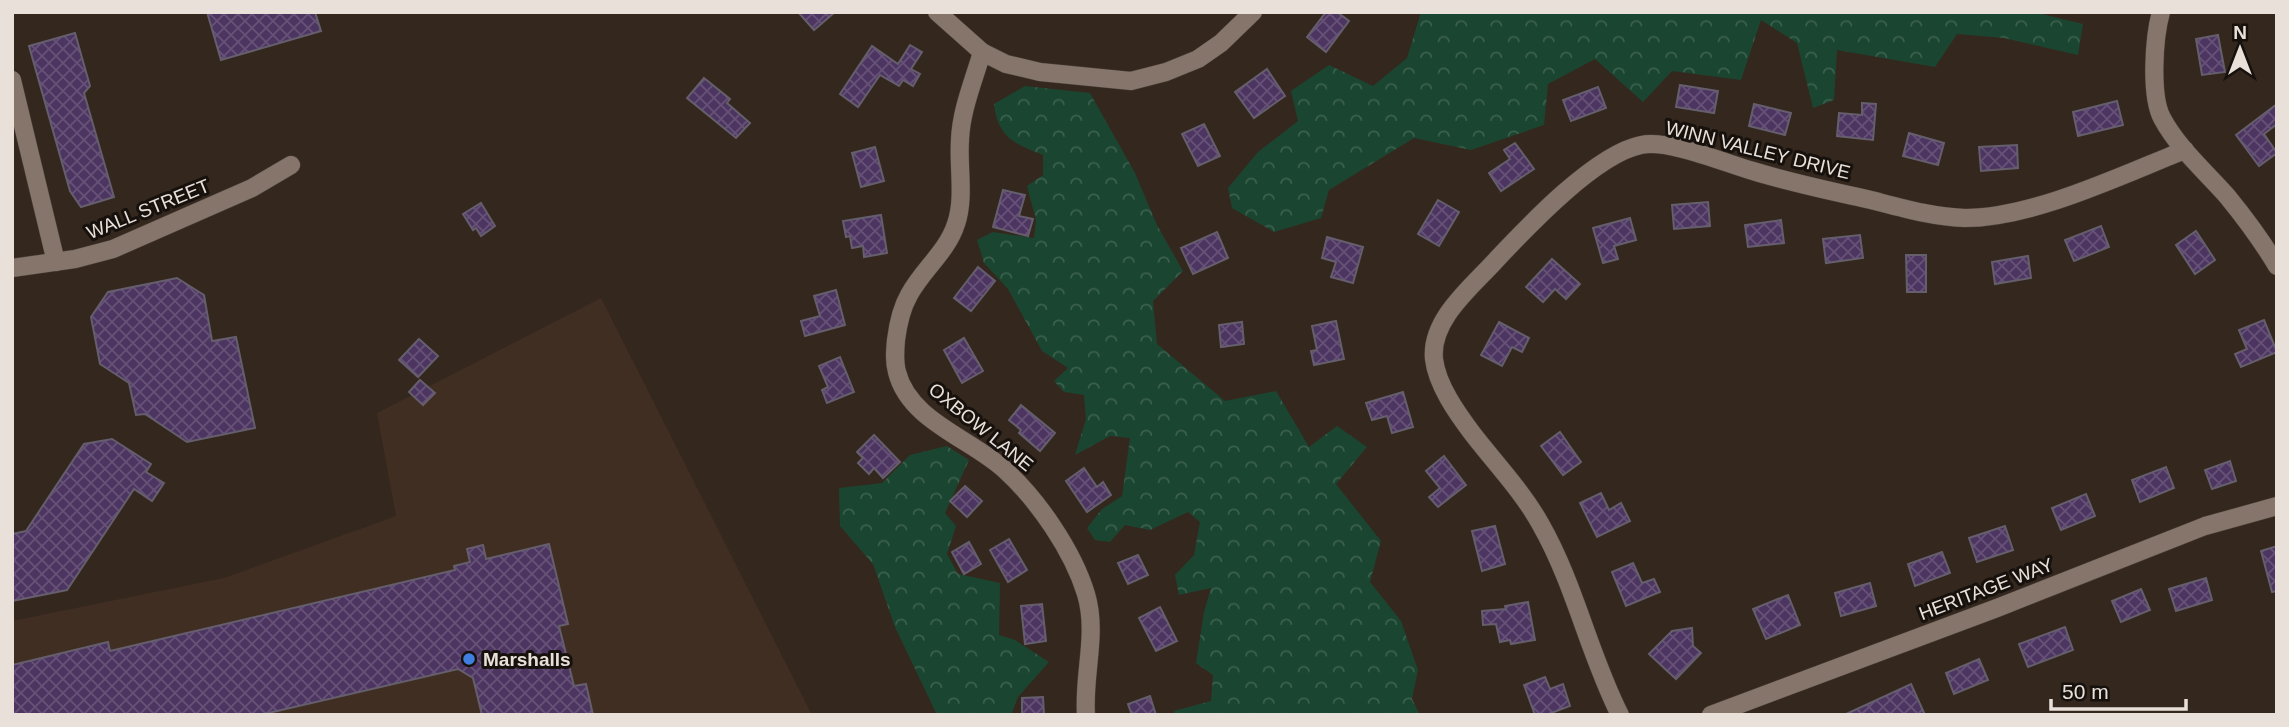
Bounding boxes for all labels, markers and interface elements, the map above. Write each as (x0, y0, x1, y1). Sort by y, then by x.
north arrow (2205, 14, 2275, 84)
text: N (2233, 22, 2247, 43)
street label: WINN VALLEY DRIVE (1664, 117, 1852, 183)
street label: WALL STREET (84, 175, 213, 243)
street label: OXBOW LANE (925, 379, 1037, 475)
street label: HERITAGE WAY (1916, 554, 2056, 624)
place label: Marshalls (483, 649, 571, 670)
marker: Marshalls (461, 651, 477, 667)
scale bar (2051, 668, 2186, 712)
text: 50 m (2062, 680, 2109, 703)

